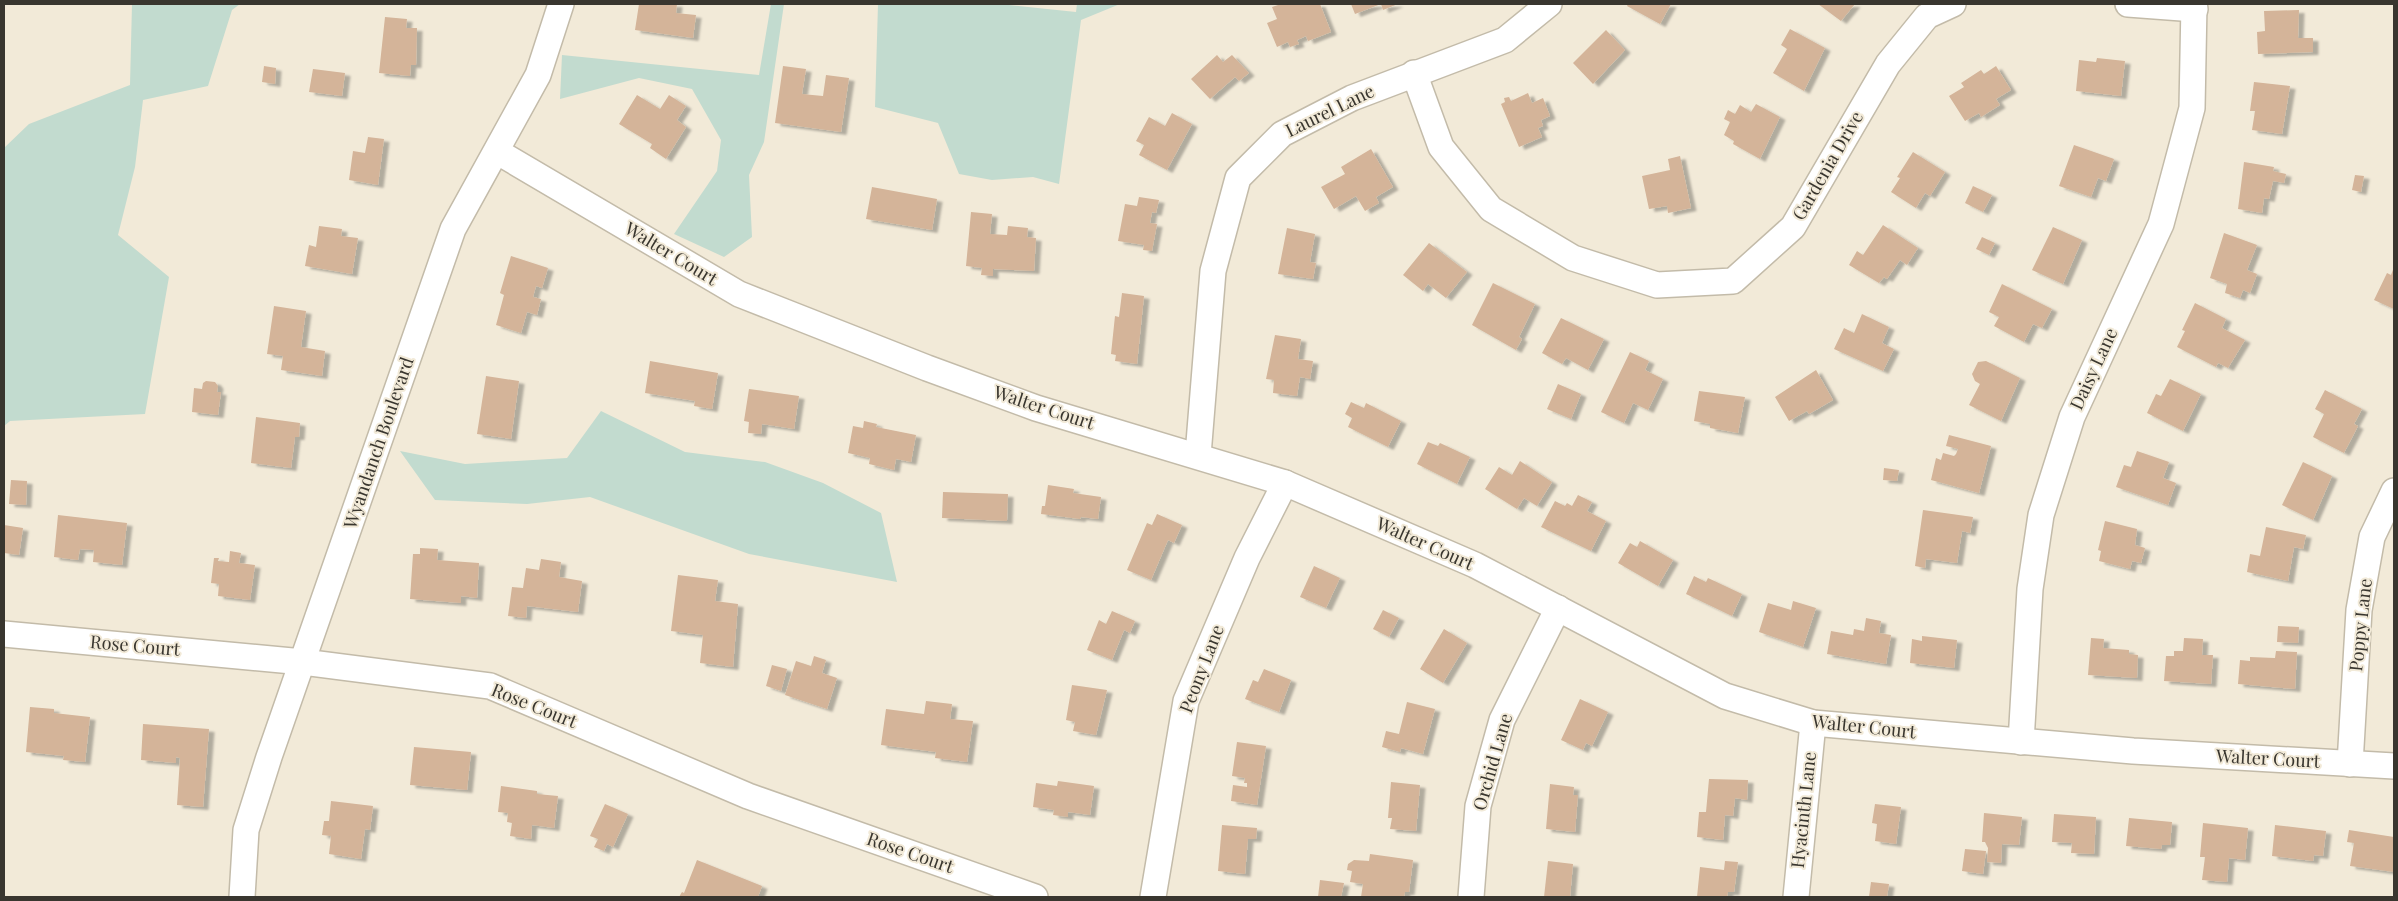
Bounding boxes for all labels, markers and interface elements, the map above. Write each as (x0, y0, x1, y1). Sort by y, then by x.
street label: Laurel Lane (1281, 78, 1378, 142)
street label: Gardenia Drive (1786, 107, 1868, 224)
street label: Walter Court (620, 216, 723, 291)
street label: Daisy Lane (2064, 324, 2123, 413)
street label: Wyandanch Boulevard (337, 353, 419, 533)
street label: Walter Court (990, 379, 1098, 435)
street label: Walter Court (1372, 511, 1478, 575)
street label: Poppy Lane (2343, 577, 2377, 673)
street label: Peony Lane (1173, 621, 1229, 716)
street label: Rose Court (89, 629, 182, 661)
street label: Rose Court (488, 677, 581, 733)
street label: Walter Court (1810, 709, 1918, 743)
street label: Orchid Lane (1467, 710, 1517, 813)
street label: Walter Court (2214, 743, 2321, 773)
street label: Hyacinth Lane (1785, 751, 1821, 869)
street label: Rose Court (864, 826, 957, 878)

